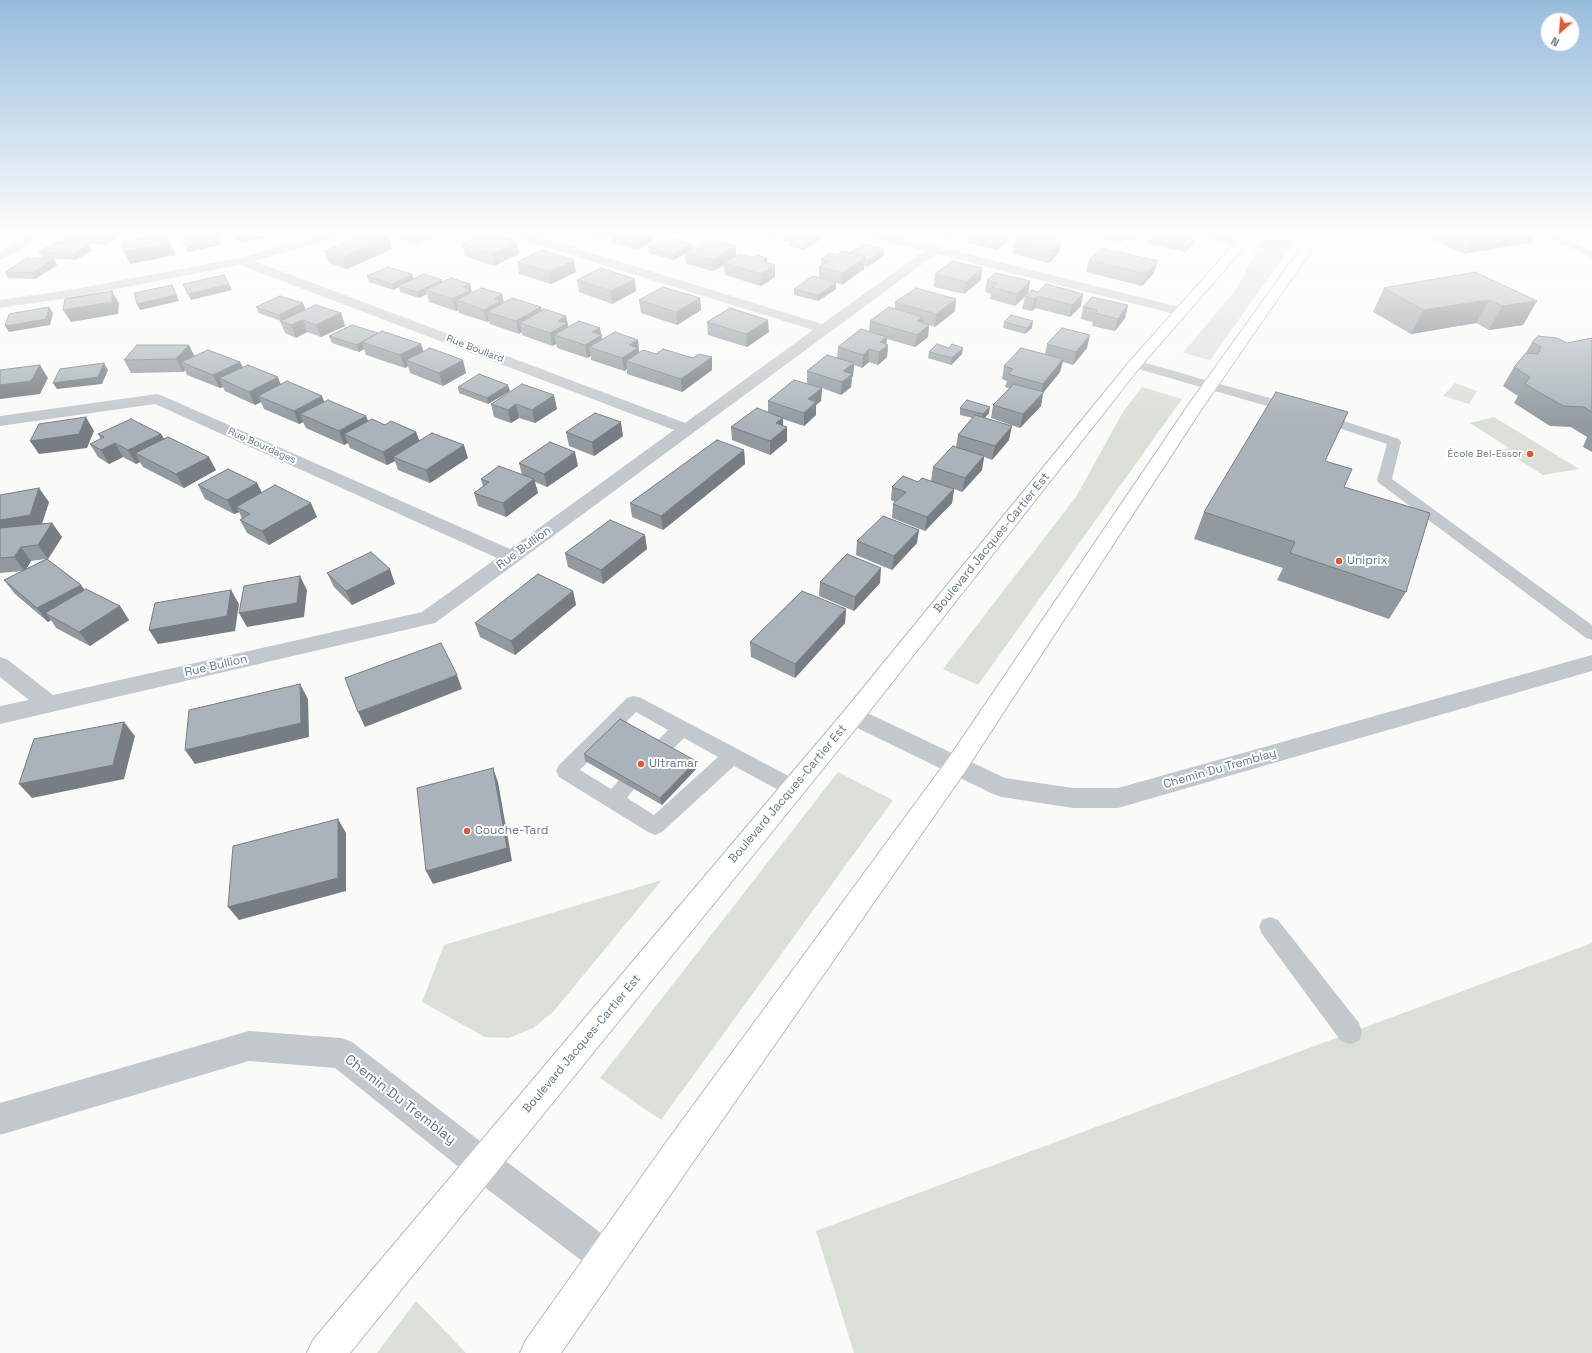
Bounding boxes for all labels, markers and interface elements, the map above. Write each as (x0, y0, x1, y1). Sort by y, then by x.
north arrow (1540, 12, 1580, 52)
text: N (1549, 34, 1561, 50)
street label: Rue Boullard (445, 333, 505, 365)
street label: Rue Bourdages (226, 426, 298, 466)
place label: École Bel-Essor (1448, 448, 1522, 460)
marker: École Bel-Essor (1525, 449, 1535, 459)
street label: Boulevard Jacques-Cartier Est (931, 470, 1053, 616)
street label: Rue Bullion (494, 523, 554, 573)
place label: Uniprix (1347, 554, 1388, 568)
marker: Uniprix (1334, 556, 1344, 566)
street label: Rue Bullion (183, 652, 249, 680)
street label: Boulevard Jacques-Cartier Est (726, 722, 850, 866)
street label: Chemin Du Tremblay (1162, 746, 1278, 792)
place label: Ultramar (649, 757, 698, 771)
marker: Ultramar (636, 759, 646, 769)
place label: Couche-Tard (475, 824, 548, 838)
marker: Couche-Tard (462, 826, 472, 836)
street label: Boulevard Jacques-Cartier Est (520, 972, 644, 1116)
street label: Chemin Du Tremblay (341, 1051, 459, 1149)

